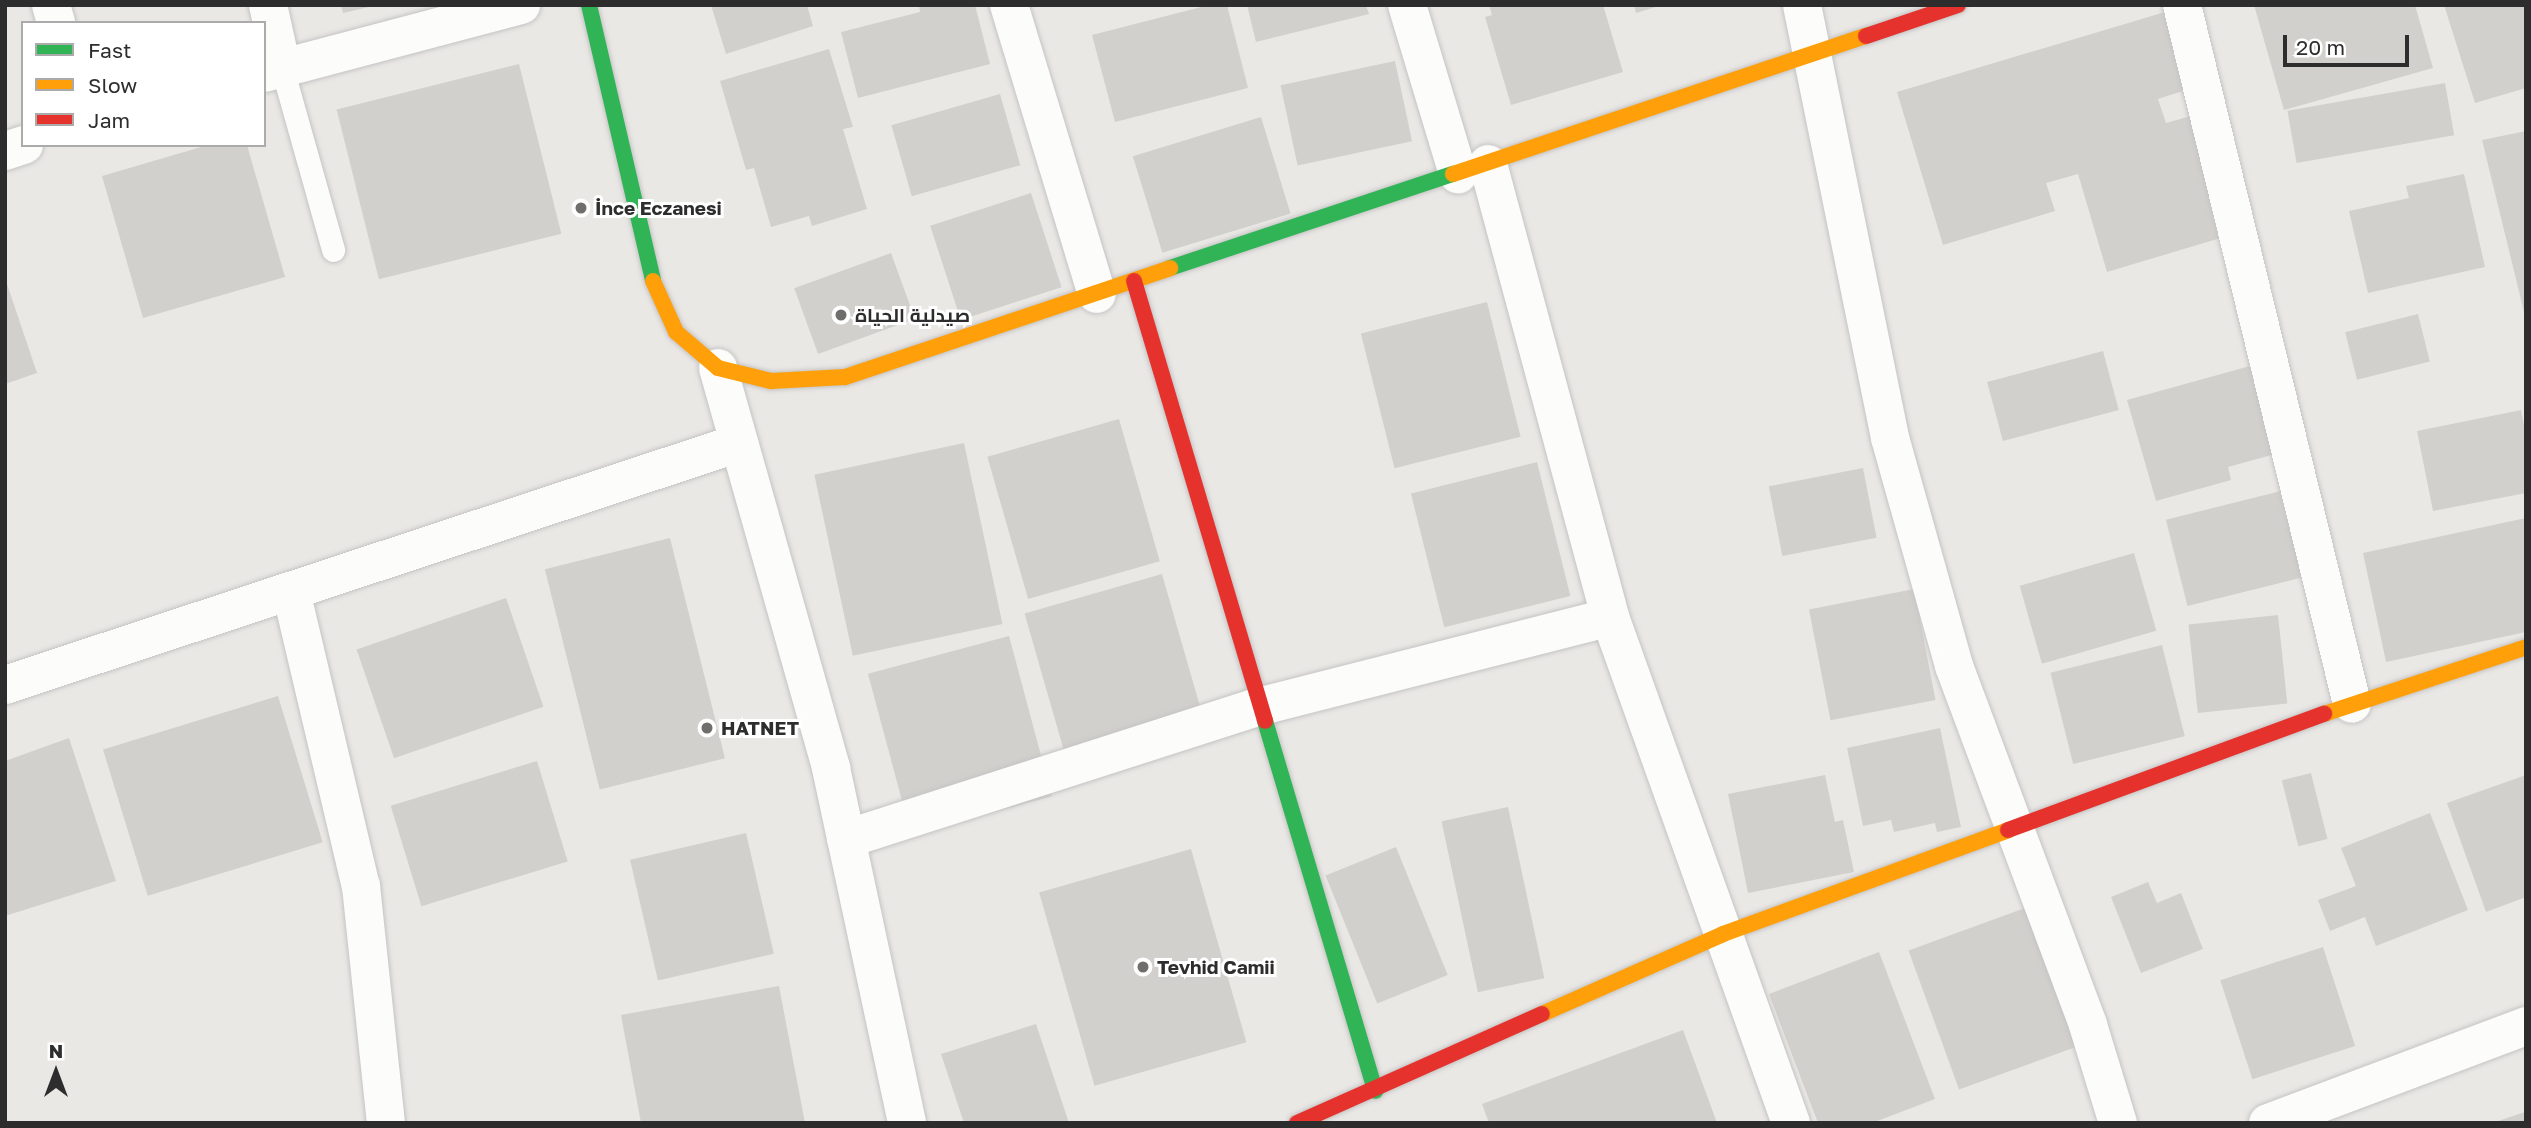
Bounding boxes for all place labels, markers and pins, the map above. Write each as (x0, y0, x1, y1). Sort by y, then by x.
place label: İnce Eczanesi (595, 197, 722, 219)
marker: İnce Eczanesi (573, 200, 589, 216)
place label: صيدلية الحياة (855, 304, 970, 326)
marker: صيدلية الحياة (833, 307, 849, 323)
place label: HATNET (721, 717, 799, 739)
marker: HATNET (699, 720, 715, 736)
place label: Tevhid Camii (1157, 956, 1275, 978)
marker: Tevhid Camii (1135, 959, 1151, 975)

